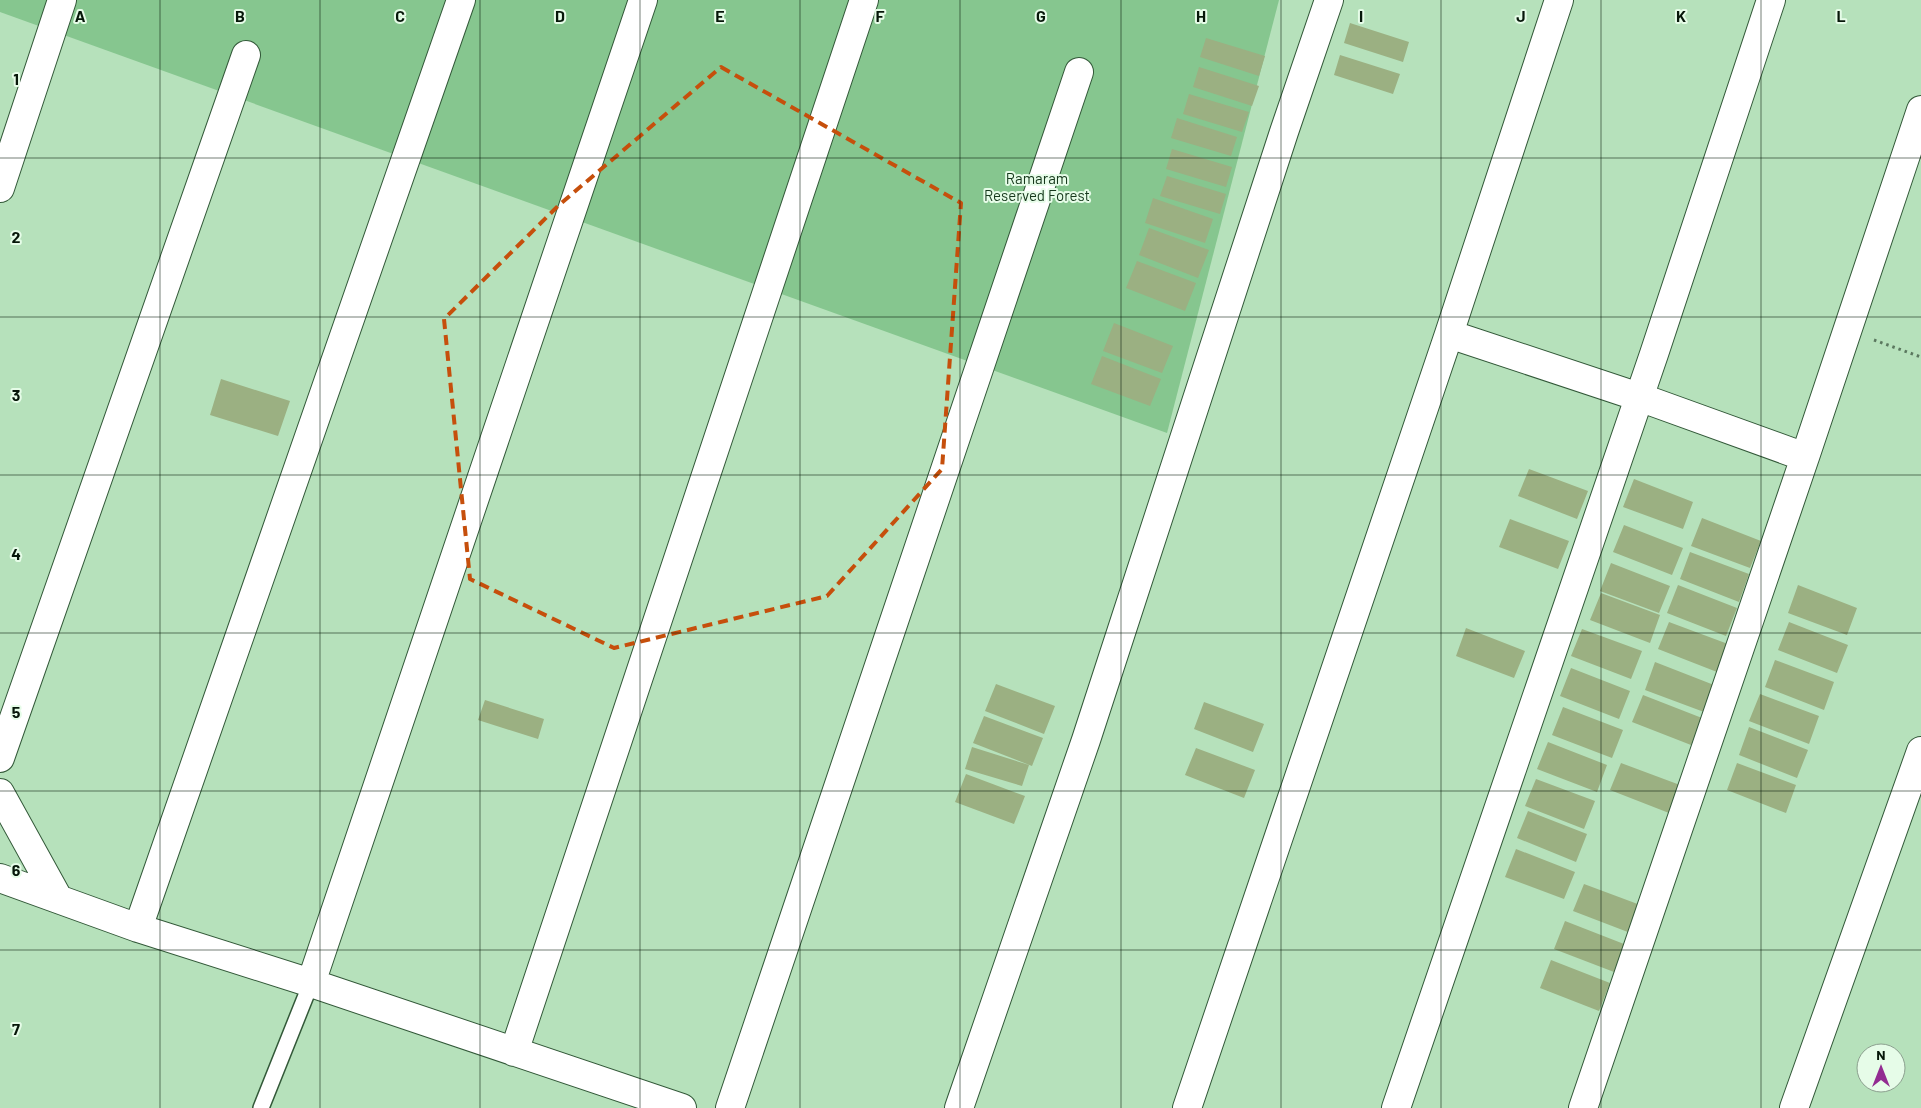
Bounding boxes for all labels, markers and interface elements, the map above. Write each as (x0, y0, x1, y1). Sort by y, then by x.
text: A (75, 6, 86, 25)
text: B (235, 6, 245, 25)
text: C (395, 6, 405, 25)
text: D (555, 6, 565, 25)
text: E (715, 6, 725, 25)
text: F (876, 6, 885, 25)
text: G (1036, 6, 1046, 25)
text: H (1196, 6, 1206, 25)
text: I (1359, 6, 1363, 25)
text: J (1516, 6, 1526, 25)
text: K (1676, 6, 1686, 25)
text: L (1836, 6, 1846, 25)
text: 1 (13, 69, 19, 88)
park label: Ramaram Reserved Forest (984, 169, 1090, 204)
text: 2 (12, 227, 21, 246)
text: 3 (12, 385, 20, 404)
text: 4 (11, 544, 21, 563)
text: 5 (12, 702, 21, 721)
text: 6 (12, 860, 21, 879)
text: 7 (12, 1019, 20, 1038)
north arrow (1856, 1043, 1906, 1093)
text: N (1876, 1046, 1886, 1063)

